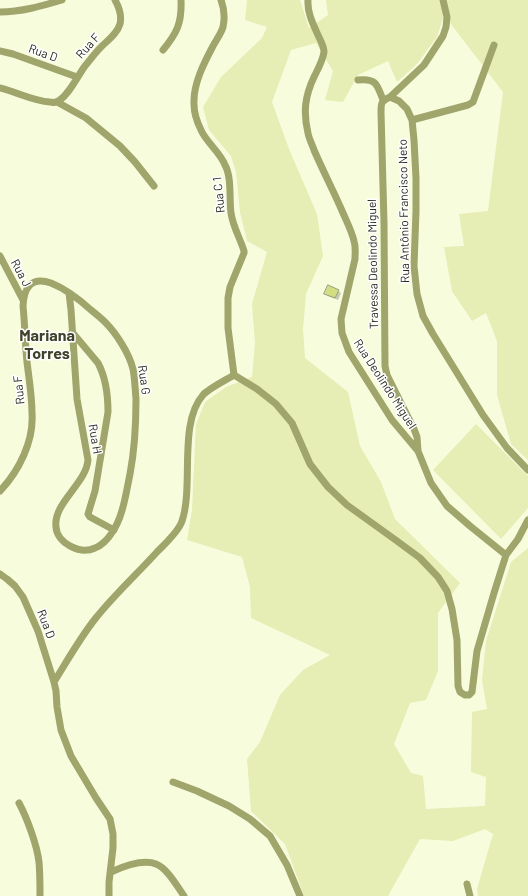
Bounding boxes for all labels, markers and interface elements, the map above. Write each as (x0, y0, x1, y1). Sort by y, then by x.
street label: Rua F (73, 30, 103, 62)
street label: Rua D (27, 41, 59, 65)
street label: Rua Antônio Francisco Neto (396, 139, 412, 283)
street label: Rua C 1 (210, 176, 228, 214)
street label: Travessa Deolindo Miguel (365, 199, 381, 329)
street label: Rua J (8, 257, 34, 289)
district label: Mariana Torres (19, 326, 75, 364)
street label: Rua Deolindo Miguel (351, 336, 419, 432)
street label: Rua G (135, 364, 153, 396)
street label: Rua F (10, 375, 28, 405)
street label: Rua H (85, 423, 105, 455)
street label: Rua D (34, 608, 58, 640)

